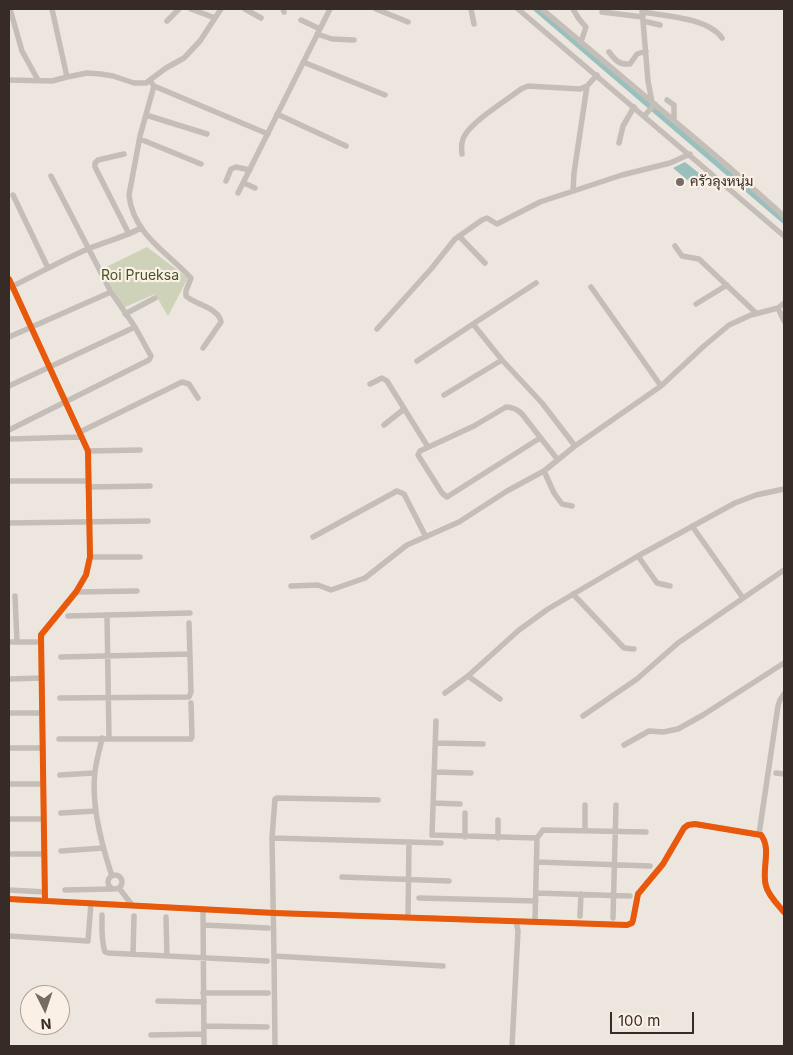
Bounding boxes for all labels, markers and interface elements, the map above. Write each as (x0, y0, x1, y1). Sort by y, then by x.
place label: ครัวลุงหนุ่ม (690, 174, 753, 190)
marker: ครัวลุงหนุ่ม (674, 176, 686, 188)
park label: Roi Prueksa (101, 268, 179, 284)
north arrow (20, 985, 70, 1035)
scale bar (613, 1002, 697, 1034)
text: 100 m (618, 1011, 660, 1030)
text: N (40, 1016, 52, 1033)

